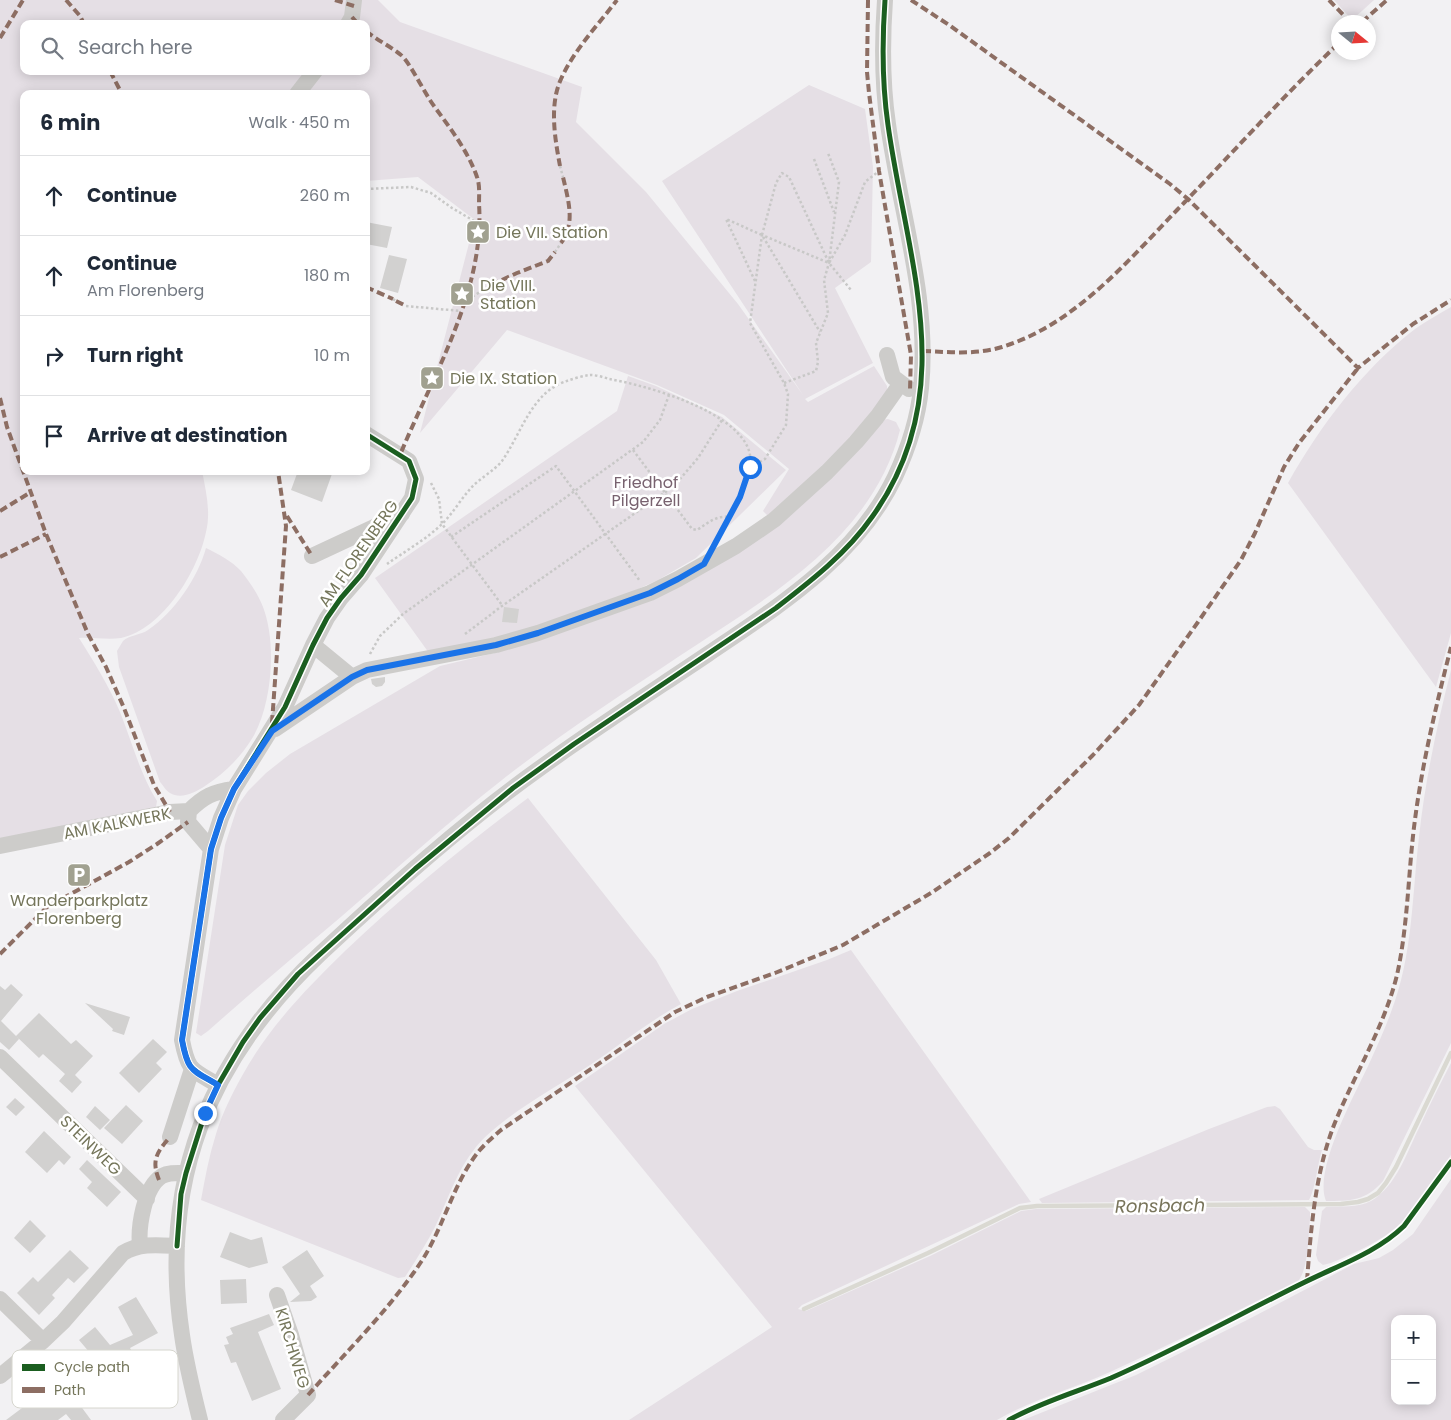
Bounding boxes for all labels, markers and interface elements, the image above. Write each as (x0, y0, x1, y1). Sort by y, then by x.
north arrow (1331, 15, 1376, 60)
search box (20, 20, 370, 75)
icon: search (38, 34, 66, 62)
text: Search here (78, 34, 192, 61)
text: 6 min (40, 108, 100, 137)
text: Walk · 450 m (249, 111, 350, 134)
icon: ahead (40, 182, 68, 210)
text: Continue (87, 182, 177, 209)
text: 260 m (300, 184, 350, 207)
place icon: Die VII. Station (465, 219, 491, 245)
place label: Die VII. Station (496, 221, 608, 244)
text: Continue (87, 250, 177, 277)
icon: ahead (40, 262, 68, 290)
text: 180 m (304, 264, 350, 287)
place label: Die VIII. Station (480, 274, 536, 315)
text: Am Florenberg (87, 279, 204, 302)
place icon: Die VIII. Station (449, 281, 475, 307)
icon: right (40, 342, 68, 370)
text: Turn right (87, 342, 183, 369)
text: 10 m (314, 344, 350, 367)
place icon: Die IX. Station (419, 365, 445, 391)
place label: Die IX. Station (450, 367, 557, 390)
icon: arrive (40, 422, 68, 450)
text: Arrive at destination (87, 422, 288, 449)
route start (739, 456, 762, 479)
park label: Friedhof Pilgerzell (612, 471, 680, 512)
street label: AM FLORENBERG (313, 495, 404, 611)
street label: AM KALKWERK (61, 802, 173, 845)
parking icon: Wanderparkplatz Florenberg (66, 862, 92, 888)
place label: Wanderparkplatz Florenberg (10, 889, 148, 930)
route end (194, 1102, 217, 1125)
street label: STEINWEG (55, 1110, 127, 1181)
water label: Ronsbach (1115, 1192, 1205, 1219)
street label: KIRCHWEG (269, 1305, 316, 1391)
map controls (1391, 1315, 1436, 1405)
button: + (1391, 1315, 1436, 1360)
legend (12, 1350, 178, 1408)
text: Cycle path (54, 1357, 130, 1377)
button: − (1391, 1360, 1436, 1405)
text: Path (54, 1380, 86, 1400)

